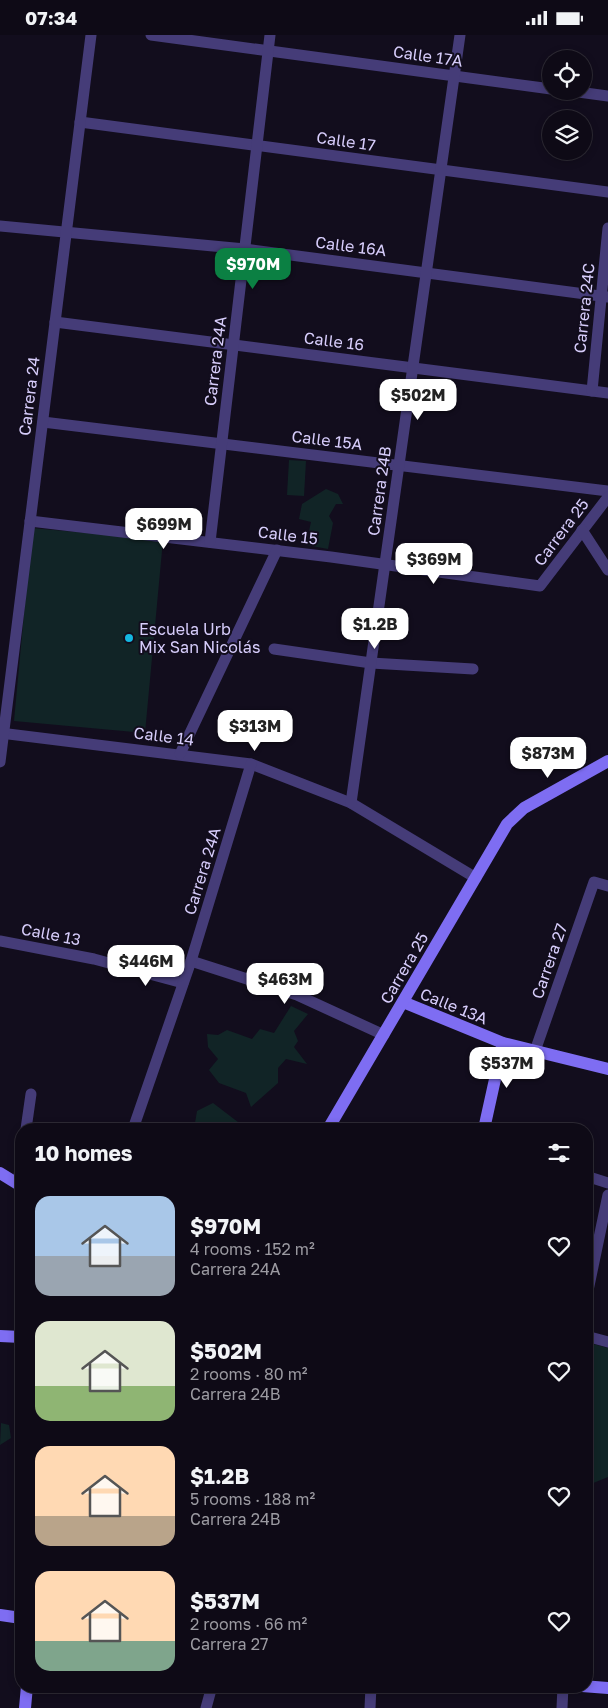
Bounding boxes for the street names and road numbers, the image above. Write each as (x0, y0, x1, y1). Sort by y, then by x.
street label: Calle 17A (392, 41, 464, 71)
street label: Calle 17 (315, 127, 377, 155)
street label: Calle 16A (314, 232, 388, 260)
street label: Carrera 24C (569, 262, 599, 354)
street label: Carrera 24A (200, 315, 230, 407)
street label: Calle 16 (303, 327, 365, 355)
street label: Carrera 24 (14, 355, 44, 437)
street label: Calle 15A (291, 426, 364, 454)
street label: Carrera 24B (363, 445, 395, 537)
street label: Carrera 25 (529, 494, 593, 570)
street label: Calle 15 (257, 521, 319, 549)
street label: Calle 14 (133, 722, 195, 750)
street label: Carrera 24A (179, 825, 225, 917)
street label: Calle 13 (19, 918, 83, 950)
street label: Carrera 27 (527, 921, 571, 1001)
street label: Carrera 25 (376, 929, 432, 1007)
street label: Calle 13A (417, 983, 491, 1029)

